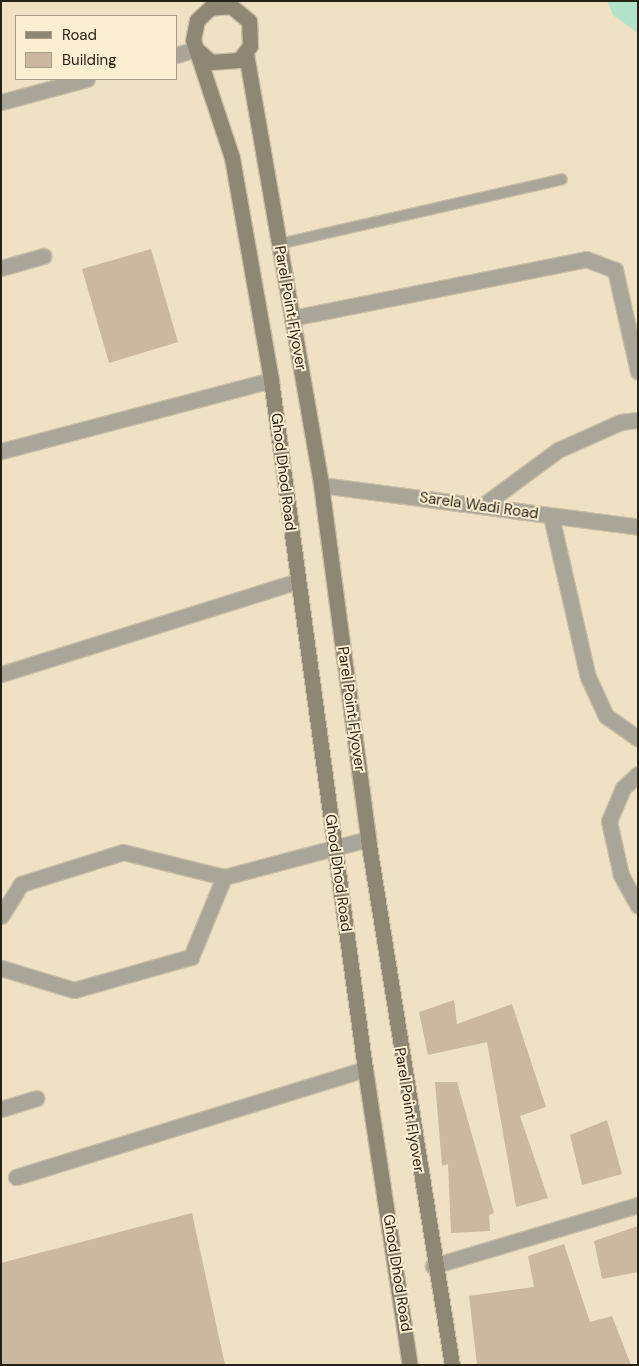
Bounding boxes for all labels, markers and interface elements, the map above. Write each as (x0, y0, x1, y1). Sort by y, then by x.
legend (15, 15, 178, 80)
text: Road (62, 25, 97, 45)
text: Building (62, 50, 117, 70)
street label: Parel Point Flyover (270, 244, 310, 372)
street label: Ghod Dhod Road (267, 412, 299, 532)
street label: Sarela Wadi Road (418, 489, 540, 523)
street label: Parel Point Flyover (333, 645, 369, 773)
street label: Ghod Dhod Road (321, 813, 355, 933)
street label: Parel Point Flyover (390, 1046, 428, 1174)
street label: Ghod Dhod Road (379, 1213, 415, 1333)

